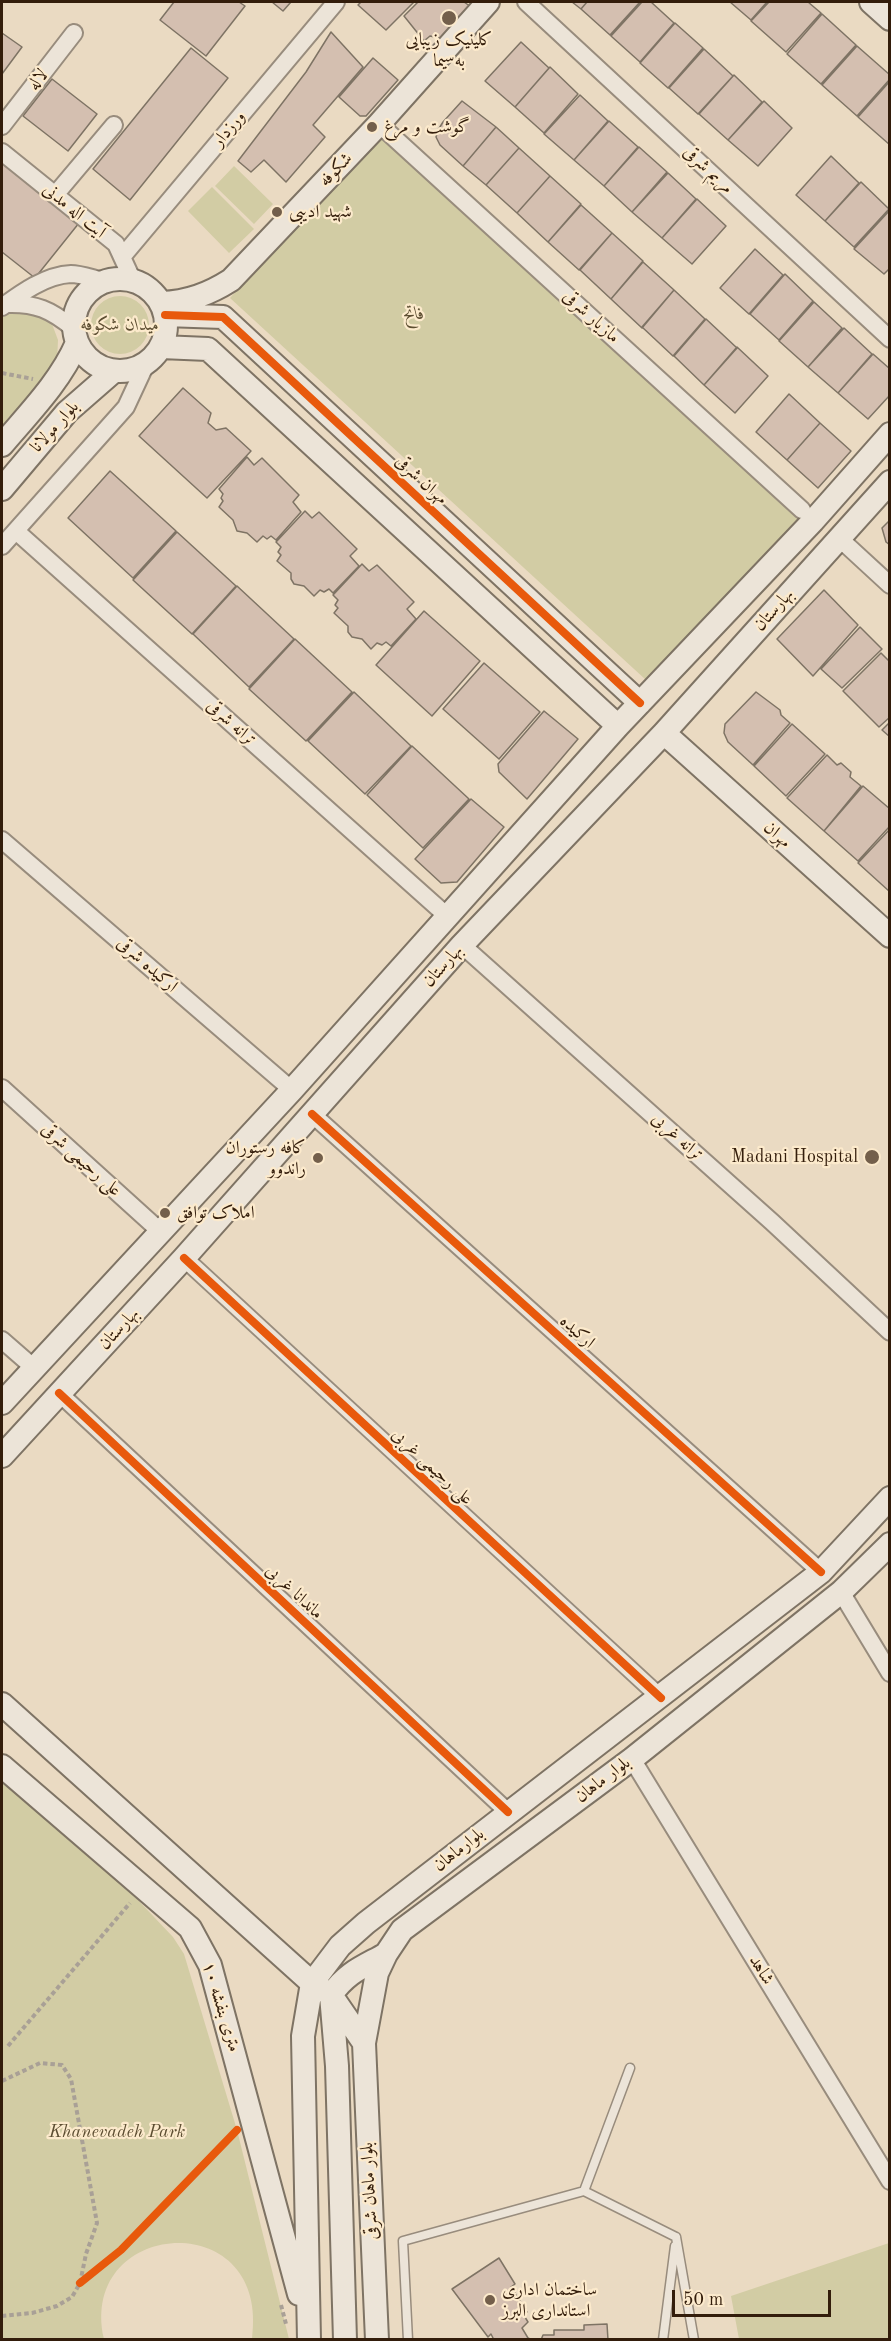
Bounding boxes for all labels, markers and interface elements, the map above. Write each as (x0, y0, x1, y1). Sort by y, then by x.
marker: کلینیک زیبایی به‌سیما (440, 9, 458, 27)
place label: کلینیک زیبایی به‌سیما (406, 29, 492, 72)
street label: لاله (23, 65, 53, 95)
street label: ورزدار (208, 106, 250, 152)
place label: گوشت و مرغ (384, 116, 470, 138)
marker: گوشت و مرغ (365, 120, 379, 134)
street label: مریم شرقی (678, 141, 738, 199)
street label: شکوفه (315, 148, 357, 192)
street label: آیت اله مدنی (38, 179, 110, 243)
place label: شهید ادیبی (289, 201, 352, 223)
marker: شهید ادیبی (270, 205, 284, 219)
street label: مازیار شرقی (558, 286, 624, 348)
park label: فاتح (403, 303, 425, 325)
park label: میدان شکوفه (81, 314, 159, 336)
street label: بلوار مولانا (26, 397, 84, 457)
street label: مهران شرقی (390, 450, 452, 510)
street label: بهارستان (749, 584, 799, 636)
street label: ترانه شرقی (202, 695, 260, 751)
street label: مهران (759, 817, 795, 853)
street label: ارکیده شرقی (112, 933, 182, 997)
street label: بهارستان (418, 940, 468, 992)
street label: ترانه غربی (647, 1108, 707, 1166)
street label: علی رحیمی شرقی (37, 1118, 125, 1202)
place label: کافه رستوران راندوو (226, 1137, 306, 1180)
place label: Madani Hospital (731, 1146, 858, 1168)
marker: Madani Hospital (863, 1148, 881, 1166)
marker: کافه رستوران راندوو (311, 1151, 325, 1165)
place label: املاک توافق (177, 1202, 255, 1224)
marker: املاک توافق (158, 1206, 172, 1220)
street label: بهارستان (94, 1303, 144, 1355)
street label: ارکیده (555, 1311, 599, 1353)
street label: علی رحیمی غربی (387, 1424, 477, 1510)
street label: ماندانا غربی (261, 1560, 327, 1624)
street label: بلوار ماهان (571, 1752, 635, 1808)
street label: بلوارماهان (429, 1823, 489, 1877)
street label: شاهد (744, 1951, 778, 1989)
street label: ۱۰ متری بنفشه (197, 1959, 245, 2055)
park label: Khanevadeh Park (49, 2121, 185, 2143)
street label: بلوار ماهان شرقی (357, 2142, 383, 2240)
scale bar (675, 2278, 834, 2316)
place label: ساختمان اداری استانداری البرز (502, 2279, 597, 2322)
text: 50 m (683, 2291, 723, 2309)
marker: ساختمان اداری استانداری البرز (483, 2293, 497, 2307)

